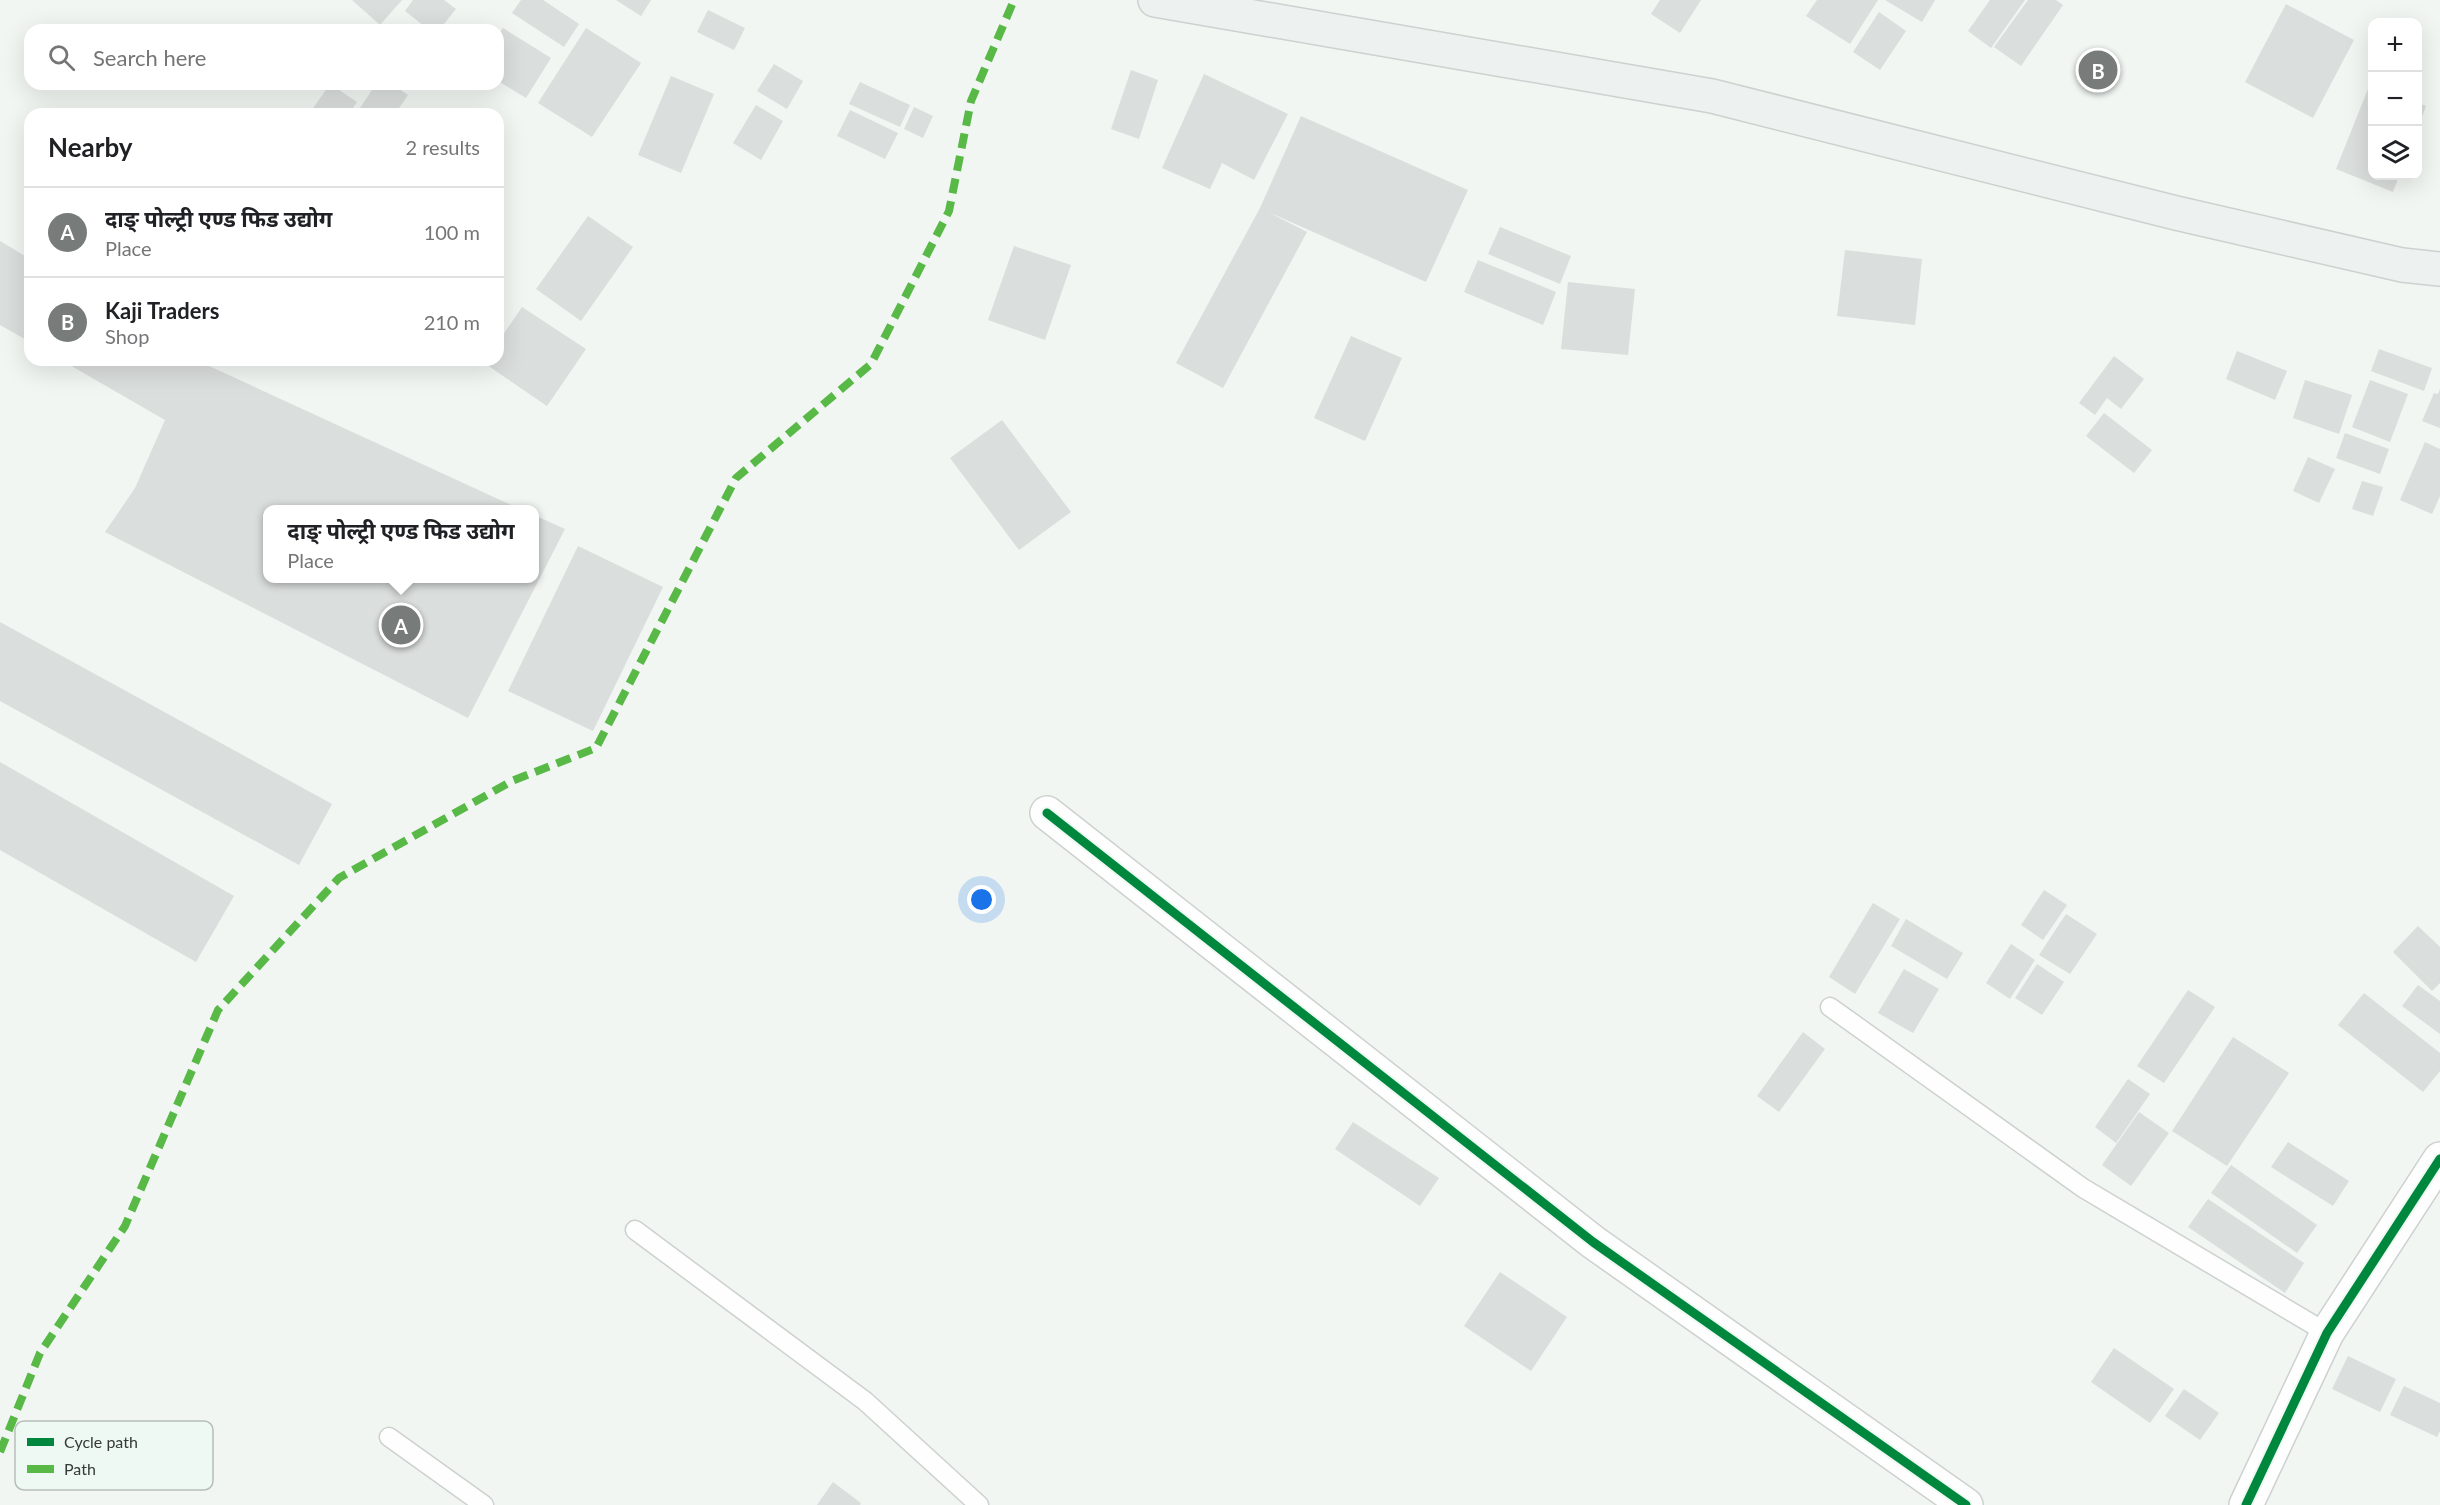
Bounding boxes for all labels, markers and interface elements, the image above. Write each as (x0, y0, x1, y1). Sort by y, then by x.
map controls (2368, 18, 2422, 180)
button: + (2368, 18, 2422, 72)
search box (24, 24, 504, 90)
icon: search (45, 41, 78, 74)
text: Search here (93, 44, 206, 71)
pin: B (2078, 48, 2118, 92)
button: − (2368, 72, 2422, 126)
button: layers (2368, 126, 2422, 180)
text: Nearby (48, 131, 133, 163)
text: 2 results (405, 135, 480, 159)
text: दाङ् पोल्ट्री एण्ड फिड उद्योग (105, 205, 332, 232)
text: A (61, 220, 74, 244)
text: 100 m (424, 220, 480, 244)
text: Place (105, 236, 152, 260)
text: Kaji Traders (105, 297, 219, 324)
text: B (61, 310, 74, 334)
text: 210 m (424, 310, 480, 334)
text: Shop (105, 324, 149, 348)
popup (263, 505, 539, 583)
text: दाङ् पोल्ट्री एण्ड फिड उद्योग (287, 517, 515, 544)
text: Place (287, 548, 334, 572)
pin: A (382, 602, 420, 648)
your location (967, 885, 996, 914)
legend (15, 1421, 213, 1490)
text: Cycle path (64, 1432, 138, 1451)
text: Path (64, 1459, 96, 1478)

